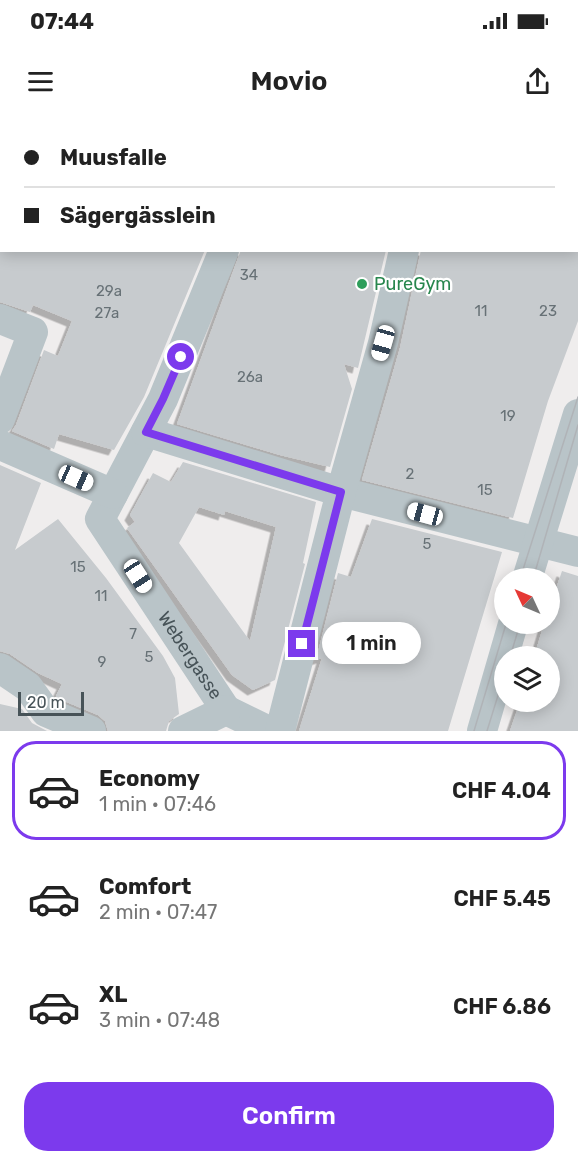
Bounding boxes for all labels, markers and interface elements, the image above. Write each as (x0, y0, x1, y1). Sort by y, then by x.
text: 07:44 (30, 8, 94, 35)
icon: menu (24, 65, 57, 98)
text: Movio (250, 65, 328, 97)
icon: share (521, 65, 554, 98)
text: Muusfalle (60, 144, 167, 171)
text: Sägergässlein (60, 202, 216, 229)
house number: 34 (240, 266, 258, 284)
place label: PureGym (374, 273, 451, 295)
marker: PureGym (355, 277, 369, 291)
house number: 29a (96, 282, 122, 300)
house number: 11 (475, 302, 487, 320)
house number: 23 (539, 302, 557, 320)
house number: 27a (95, 304, 119, 322)
car (369, 323, 397, 363)
route start (167, 343, 194, 370)
house number: 26a (237, 368, 263, 386)
house number: 19 (500, 407, 516, 425)
car (56, 462, 96, 494)
house number: 2 (406, 465, 415, 483)
house number: 15 (477, 481, 493, 499)
car (405, 501, 445, 527)
house number: 5 (423, 535, 432, 553)
car (121, 556, 155, 596)
house number: 15 (70, 558, 86, 576)
north arrow (494, 568, 560, 634)
map controls (494, 568, 560, 712)
house number: 11 (95, 587, 107, 605)
street label: Webergasse (153, 607, 227, 704)
callout: 1 min (323, 623, 422, 665)
house number: 7 (129, 625, 137, 643)
route end (288, 630, 315, 657)
text: 1 min (346, 631, 397, 655)
button: layers (494, 646, 560, 712)
house number: 5 (145, 648, 154, 666)
house number: 9 (98, 653, 107, 671)
scale bar (18, 689, 84, 716)
text: 20 m (27, 693, 65, 712)
icon: car (27, 764, 81, 818)
text: Economy (99, 765, 200, 792)
text: CHF 4.04 (452, 777, 551, 804)
text: 1 min · 07:46 (99, 792, 216, 816)
icon: car (27, 872, 81, 926)
text: Comfort (99, 873, 191, 900)
text: CHF 5.45 (453, 885, 551, 912)
text: 2 min · 07:47 (99, 900, 217, 924)
icon: car (27, 980, 81, 1034)
text: XL (99, 981, 127, 1008)
text: CHF 6.86 (453, 993, 551, 1020)
text: 3 min · 07:48 (99, 1008, 220, 1032)
button: Confirm (24, 1082, 554, 1151)

